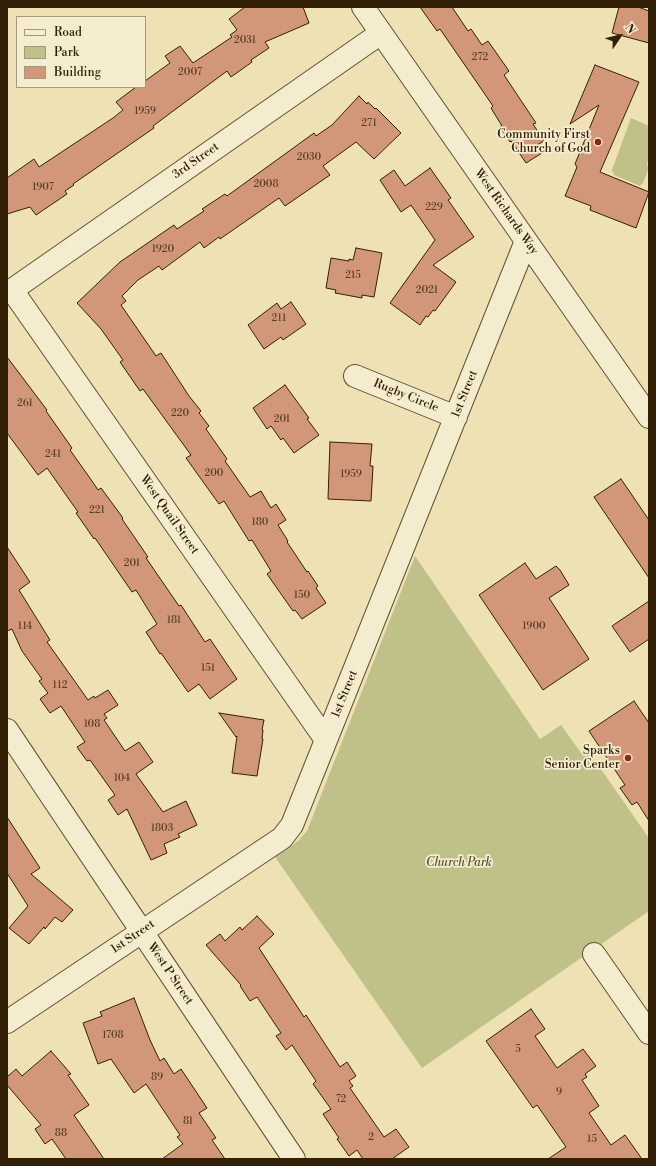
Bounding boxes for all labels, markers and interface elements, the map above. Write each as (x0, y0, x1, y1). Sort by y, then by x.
legend (16, 16, 146, 88)
north arrow (600, 16, 640, 56)
text: N (622, 22, 638, 37)
text: Road (54, 25, 82, 40)
house number: 2031 (234, 35, 256, 47)
text: Park (54, 45, 79, 60)
house number: 272 (472, 52, 488, 64)
text: Building (54, 65, 101, 80)
house number: 2007 (178, 67, 202, 79)
house number: 1959 (134, 106, 156, 118)
house number: 271 (361, 118, 377, 130)
place label: Community First Church of God (497, 128, 590, 156)
marker: Community First Church of God (593, 137, 603, 147)
street label: 3rd Street (170, 140, 222, 182)
house number: 2030 (297, 152, 321, 164)
street label: West Richards Way (471, 166, 541, 258)
house number: 2008 (253, 179, 279, 191)
house number: 1907 (32, 182, 54, 194)
house number: 229 (425, 202, 443, 214)
house number: 1920 (152, 244, 174, 256)
house number: 215 (345, 270, 361, 282)
house number: 2021 (416, 285, 438, 297)
house number: 211 (272, 313, 286, 325)
street label: 1st Street (449, 368, 481, 420)
street label: Rugby Circle (371, 376, 441, 416)
house number: 261 (17, 398, 33, 410)
house number: 220 (171, 408, 189, 420)
house number: 201 (274, 414, 290, 426)
house number: 241 (45, 449, 61, 461)
house number: 200 (205, 468, 223, 480)
house number: 1959 (340, 469, 362, 481)
street label: West Quail Street (136, 473, 202, 557)
house number: 221 (89, 505, 105, 517)
house number: 180 (252, 517, 268, 529)
house number: 201 (124, 558, 140, 570)
house number: 150 (294, 590, 310, 602)
house number: 181 (167, 615, 181, 627)
house number: 114 (18, 621, 32, 633)
house number: 1900 (522, 621, 546, 633)
house number: 151 (201, 663, 215, 675)
street label: 1st Street (329, 668, 361, 720)
house number: 112 (53, 680, 67, 692)
house number: 108 (84, 719, 100, 731)
place label: Sparks Senior Center (545, 744, 620, 772)
marker: Sparks Senior Center (623, 753, 633, 763)
house number: 104 (114, 773, 130, 785)
house number: 1803 (151, 823, 173, 835)
park label: Church Park (426, 856, 492, 870)
street label: 1st Street (108, 917, 158, 957)
street label: West P Street (144, 940, 196, 1008)
house number: 1708 (102, 1030, 124, 1042)
house number: 5 (515, 1044, 521, 1056)
house number: 89 (151, 1072, 163, 1084)
house number: 9 (556, 1087, 562, 1099)
house number: 72 (336, 1094, 346, 1106)
house number: 81 (183, 1116, 193, 1128)
house number: 88 (55, 1128, 67, 1140)
house number: 2 (368, 1132, 374, 1144)
house number: 15 (587, 1134, 597, 1146)

